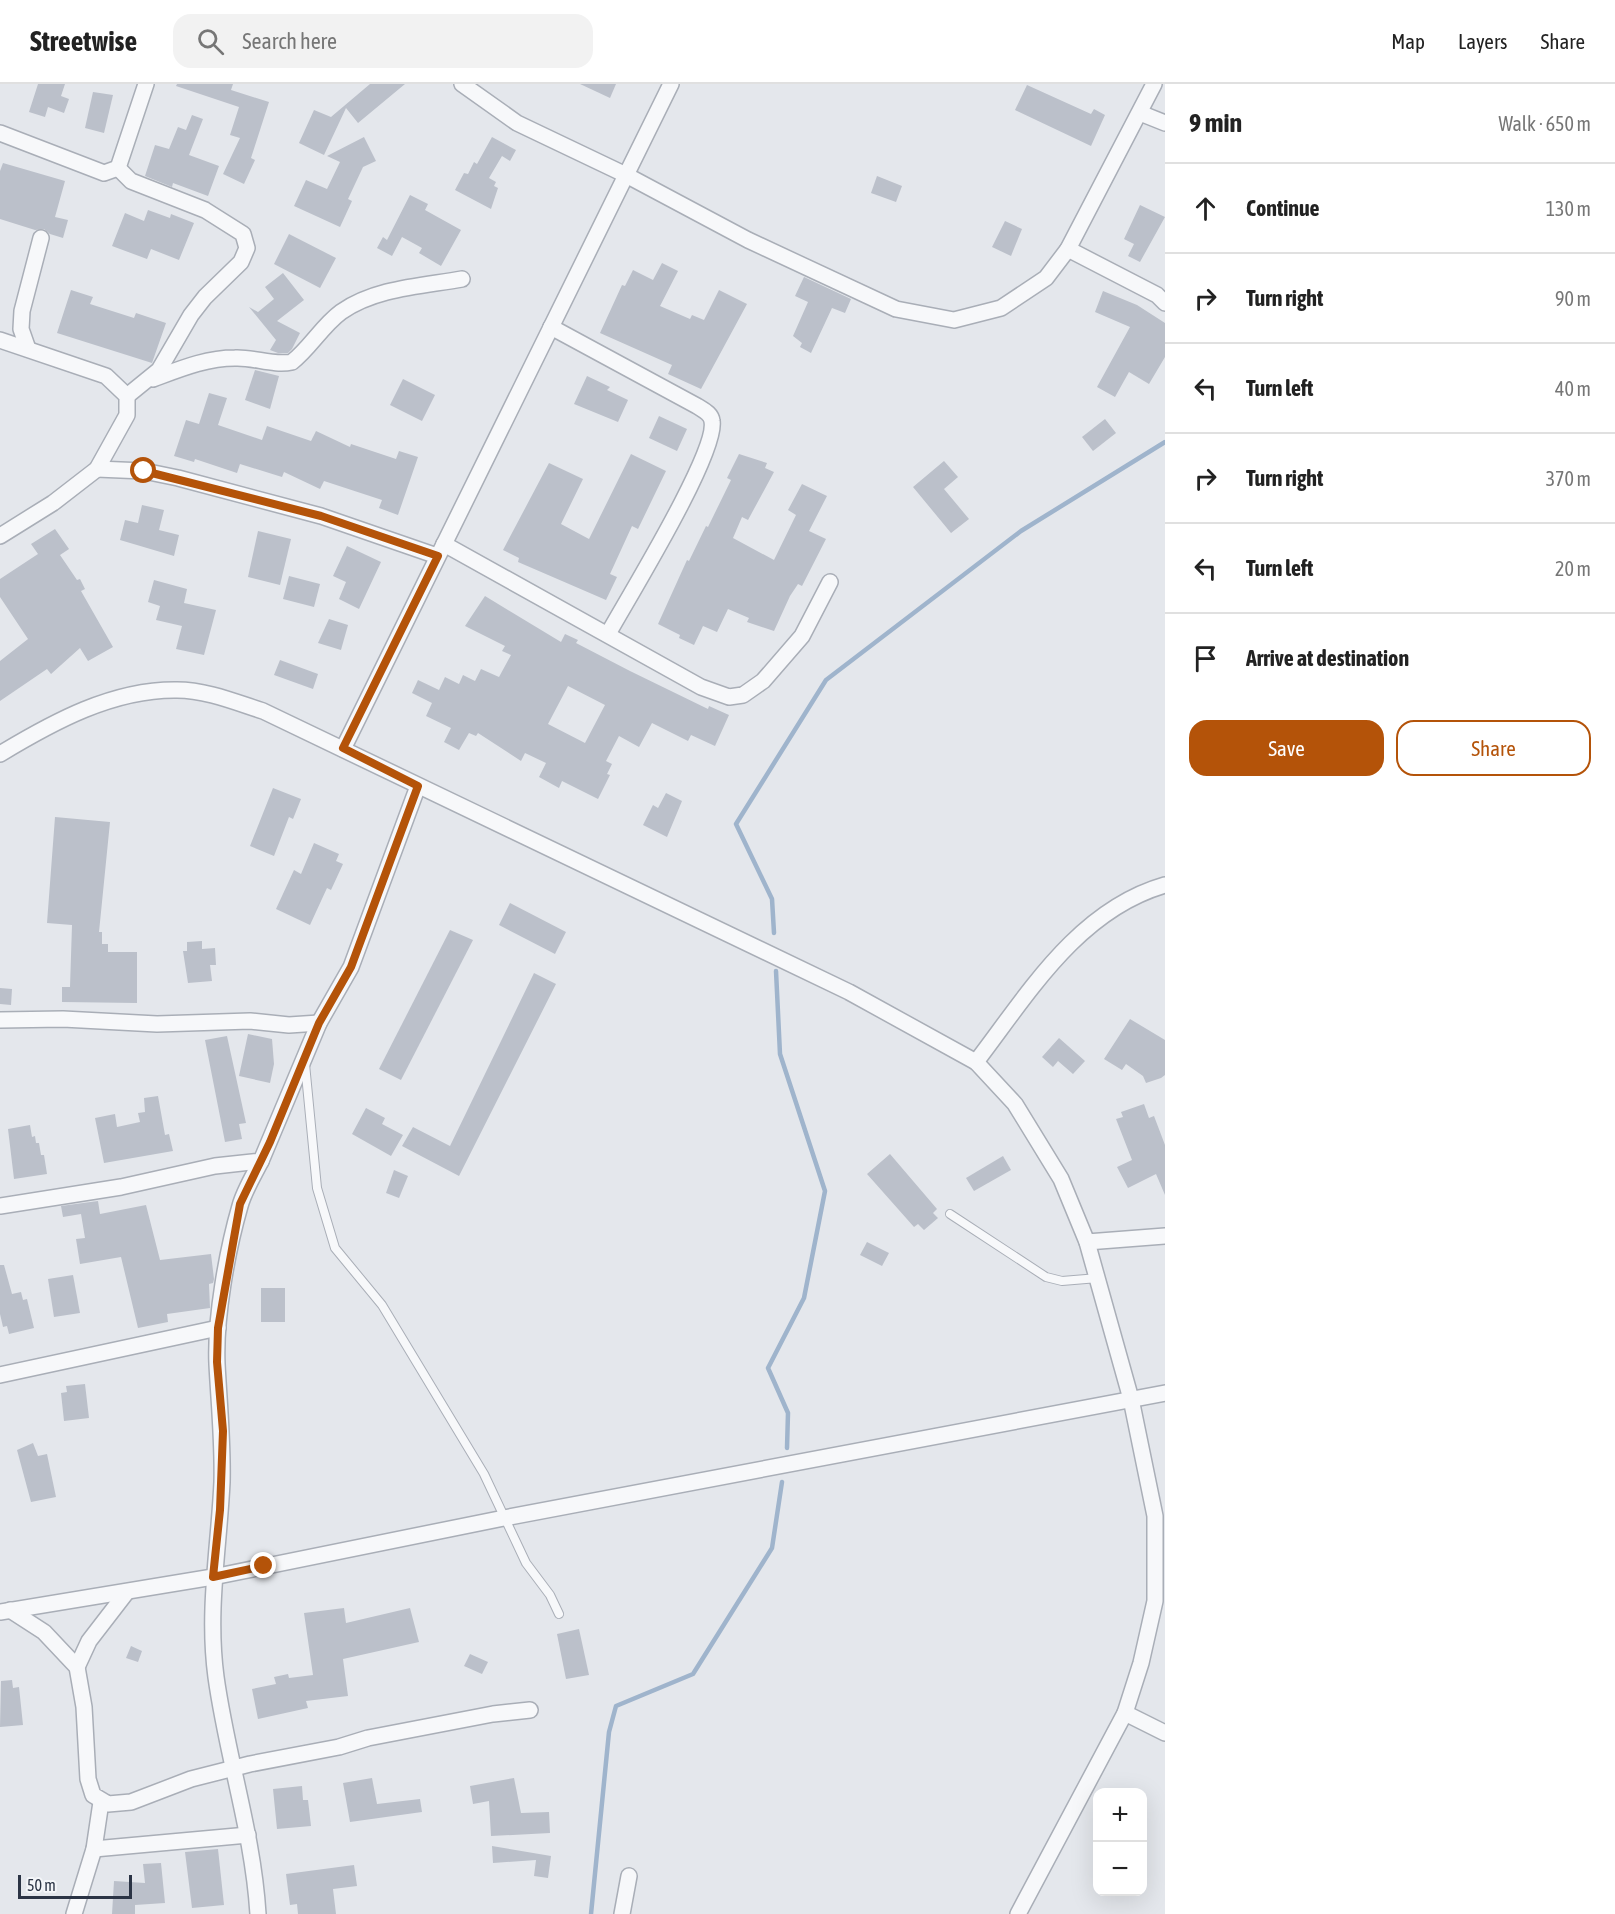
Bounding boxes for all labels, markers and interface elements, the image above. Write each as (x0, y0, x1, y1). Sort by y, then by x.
search box (173, 14, 593, 68)
text: Streetwise (30, 25, 137, 57)
icon: search (194, 25, 227, 58)
text: Search here (242, 28, 337, 54)
text: Map (1391, 29, 1425, 53)
text: Layers (1458, 29, 1508, 53)
text: Share (1541, 29, 1585, 53)
text: 9 min (1189, 108, 1242, 138)
text: Walk · 650 m (1499, 112, 1591, 135)
icon: ahead (1189, 192, 1222, 225)
text: Continue (1246, 195, 1320, 221)
text: 130 m (1546, 197, 1591, 220)
icon: right (1189, 282, 1222, 315)
text: Turn right (1246, 285, 1323, 311)
text: 90 m (1555, 287, 1591, 310)
icon: left (1189, 372, 1222, 405)
text: Turn left (1246, 375, 1313, 401)
text: 40 m (1555, 377, 1591, 400)
route start (130, 457, 156, 483)
icon: right (1189, 462, 1222, 495)
text: Turn right (1246, 465, 1323, 491)
text: 370 m (1546, 467, 1591, 490)
icon: left (1189, 552, 1222, 585)
text: Turn left (1246, 555, 1313, 581)
text: 20 m (1555, 557, 1591, 580)
icon: arrive (1189, 642, 1222, 675)
text: Arrive at destination (1246, 645, 1409, 671)
button: Save (1189, 720, 1384, 776)
button: Share (1396, 720, 1591, 776)
route end (250, 1552, 276, 1578)
map controls (1093, 1788, 1147, 1896)
button: + (1093, 1788, 1147, 1842)
button: − (1093, 1842, 1147, 1896)
scale bar (18, 1872, 132, 1900)
text: 50 m (27, 1876, 56, 1894)

